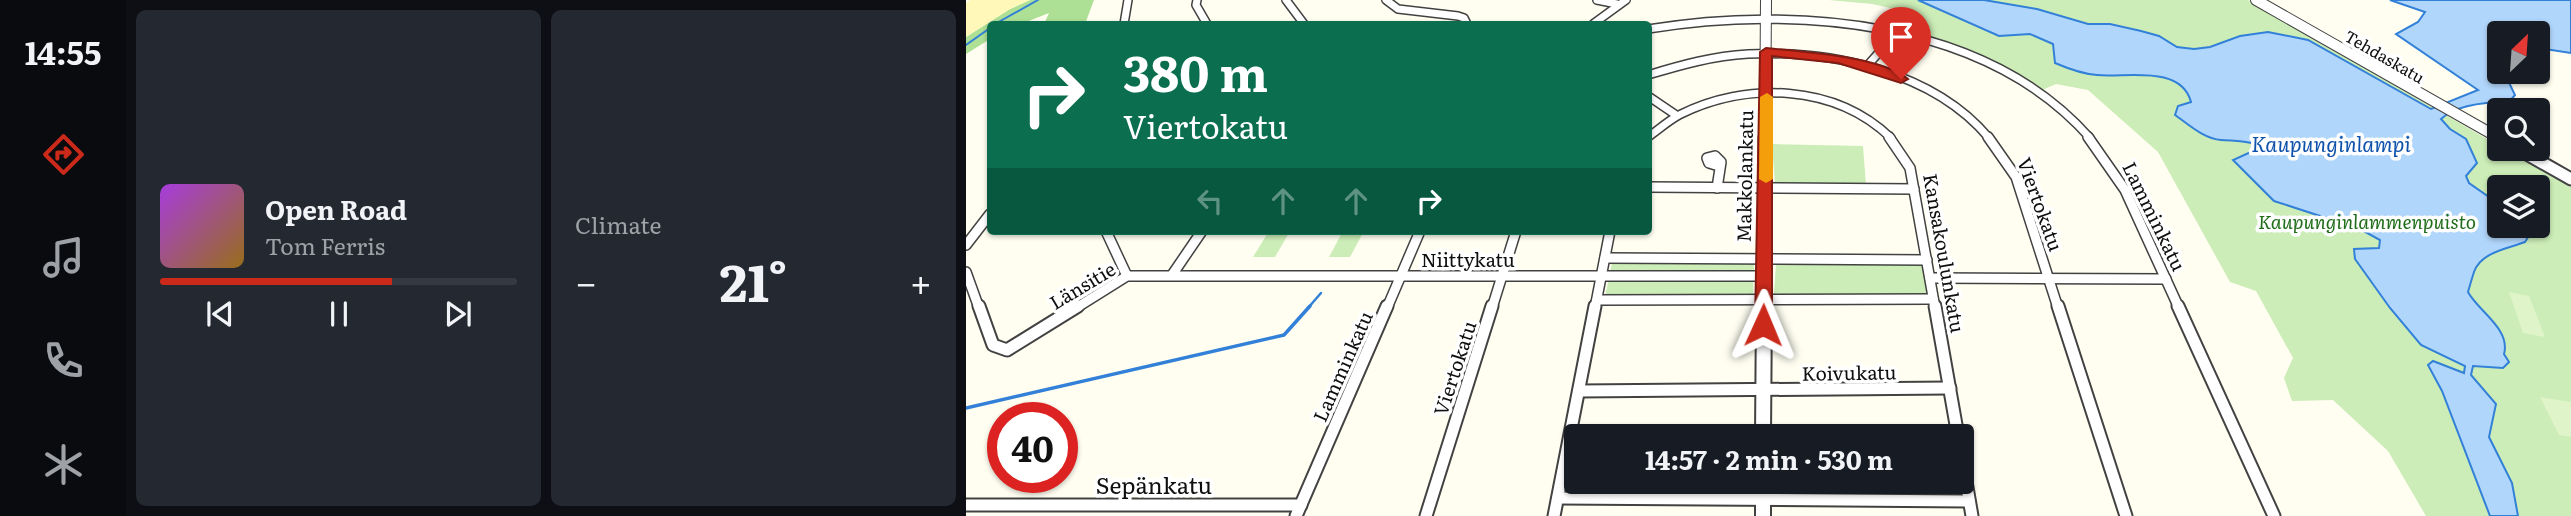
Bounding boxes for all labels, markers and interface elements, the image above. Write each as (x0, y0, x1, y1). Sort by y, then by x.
pin (1871, 7, 1931, 79)
icon: arrive (1882, 18, 1920, 56)
north arrow (2487, 21, 2550, 84)
map controls (2487, 21, 2550, 238)
street label: Tehdaskatu (2340, 23, 2430, 89)
text: 14:55 (25, 27, 101, 75)
text: 380 m (1123, 34, 1268, 107)
icon: right (1008, 49, 1099, 140)
button: search (2487, 98, 2550, 161)
text: Viertokatu (1123, 101, 1288, 149)
street label: Makkolankatu (1729, 110, 1759, 242)
water label: Kaupunginlampi (2251, 127, 2411, 158)
icon: directions (39, 130, 88, 179)
street label: Viertokatu (2011, 153, 2071, 255)
street label: Lamminkatu (2116, 157, 2194, 275)
street label: Kansakoulunkatu (1917, 171, 1973, 335)
button: layers (2487, 175, 2550, 238)
icon: left (1191, 182, 1229, 220)
icon: ahead (1264, 182, 1302, 220)
icon: ahead (1337, 182, 1375, 220)
icon: right (1410, 182, 1448, 220)
text: Open Road (265, 189, 407, 228)
text: Climate (575, 207, 661, 241)
park label: Kaupunginlammenpuisto (2258, 207, 2476, 235)
text: Tom Ferris (265, 228, 385, 262)
icon: music (39, 233, 88, 282)
text: 21° (720, 241, 787, 318)
street label: Niittykatu (1421, 245, 1515, 273)
text: − (575, 252, 597, 309)
text: + (910, 252, 932, 309)
street label: Länsitie (1044, 254, 1121, 316)
position arrow (1726, 288, 1800, 362)
icon: previous (201, 295, 239, 333)
icon: pause (320, 295, 358, 333)
icon: next (439, 295, 477, 333)
street label: Lamminkatu (1305, 306, 1379, 426)
street label: Viertokatu (1426, 317, 1482, 419)
icon: phone (39, 336, 88, 385)
street label: Koivukatu (1801, 357, 1897, 387)
speed limit sign: 40 (987, 402, 1078, 493)
text: 14:57 · 2 min · 530 m (1645, 439, 1893, 478)
icon: climate (39, 440, 88, 489)
street label: Sepänkatu (1096, 467, 1212, 501)

